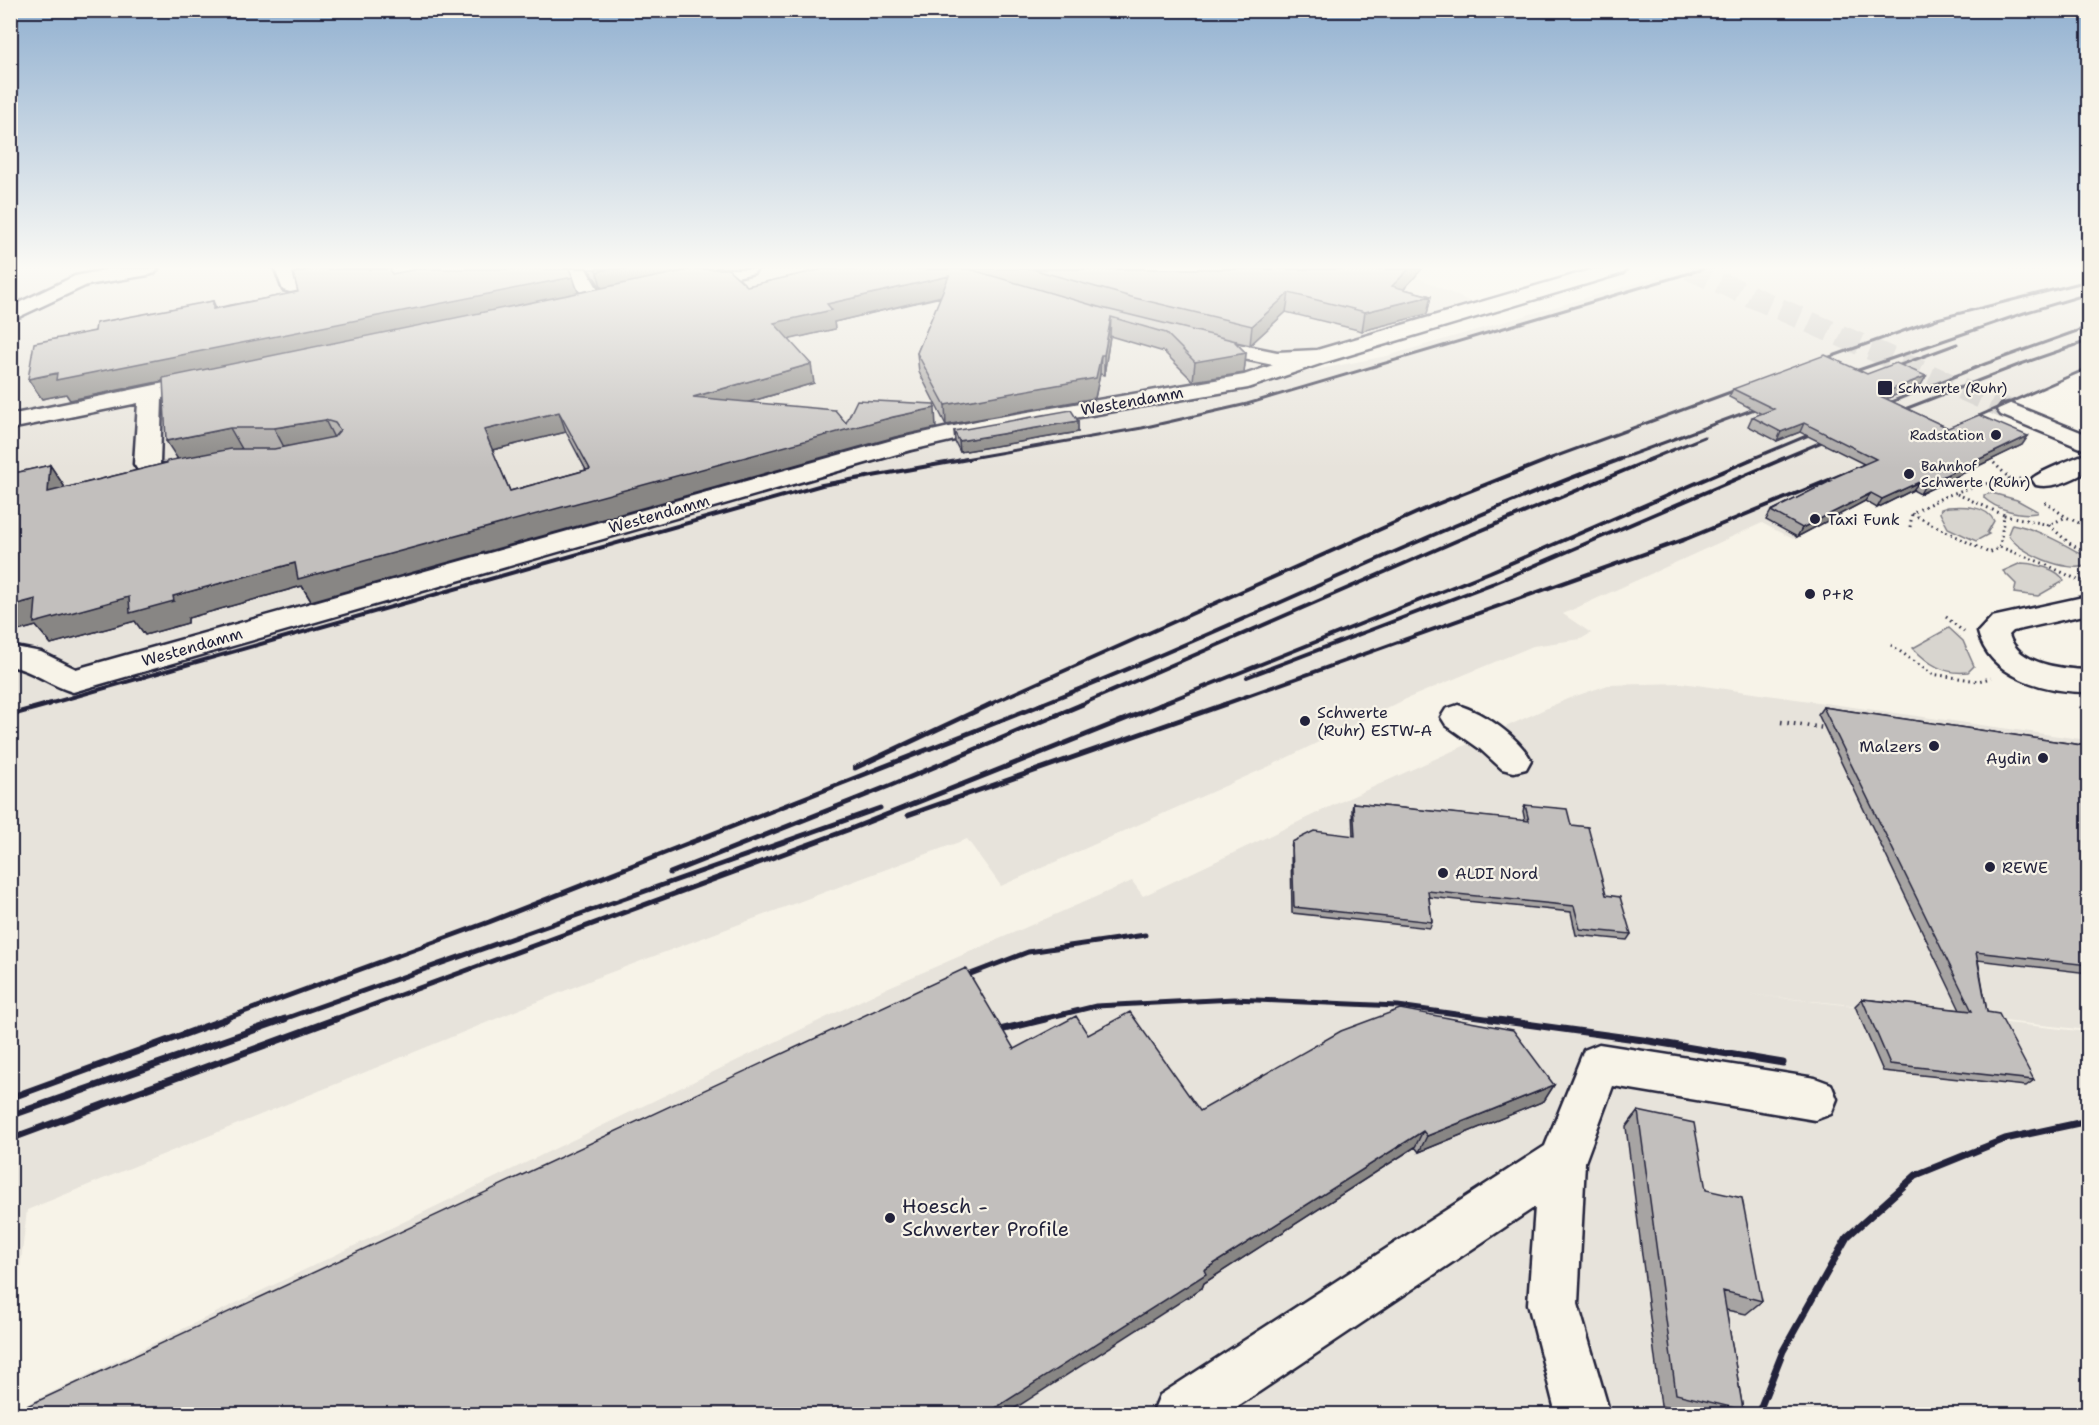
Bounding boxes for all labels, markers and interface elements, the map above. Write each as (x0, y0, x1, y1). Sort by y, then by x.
marker: Schwerte (Ruhr) (1876, 379, 1894, 397)
place label: Schwerte (Ruhr) (1898, 379, 2007, 397)
street label: Westendamm (1079, 382, 1185, 420)
place label: Radstation (1910, 426, 1984, 444)
marker: Radstation (1989, 428, 2003, 442)
place label: Bahnhof Schwerte (Ruhr) (1921, 457, 2030, 491)
marker: Bahnhof Schwerte (Ruhr) (1902, 467, 1916, 481)
street label: Westendamm (606, 490, 712, 538)
place label: Taxi Funk (1827, 509, 1900, 530)
marker: Taxi Funk (1808, 512, 1822, 526)
place label: P+R (1822, 584, 1854, 605)
marker: P+R (1803, 587, 1817, 601)
street label: Westendamm (139, 623, 245, 671)
place label: Schwerte (Ruhr) ESTW-A (1317, 702, 1432, 741)
marker: Schwerte (Ruhr) ESTW-A (1298, 714, 1312, 728)
place label: Malzers (1859, 736, 1922, 757)
marker: Malzers (1927, 739, 1941, 753)
place label: Aydin (1986, 748, 2031, 769)
marker: Aydin (2036, 751, 2050, 765)
place label: REWE (2002, 857, 2048, 878)
marker: REWE (1983, 860, 1997, 874)
place label: ALDI Nord (1455, 863, 1538, 884)
marker: ALDI Nord (1436, 866, 1450, 880)
place label: Hoesch - Schwerter Profile (902, 1193, 1069, 1242)
marker: Hoesch - Schwerter Profile (883, 1211, 897, 1225)

